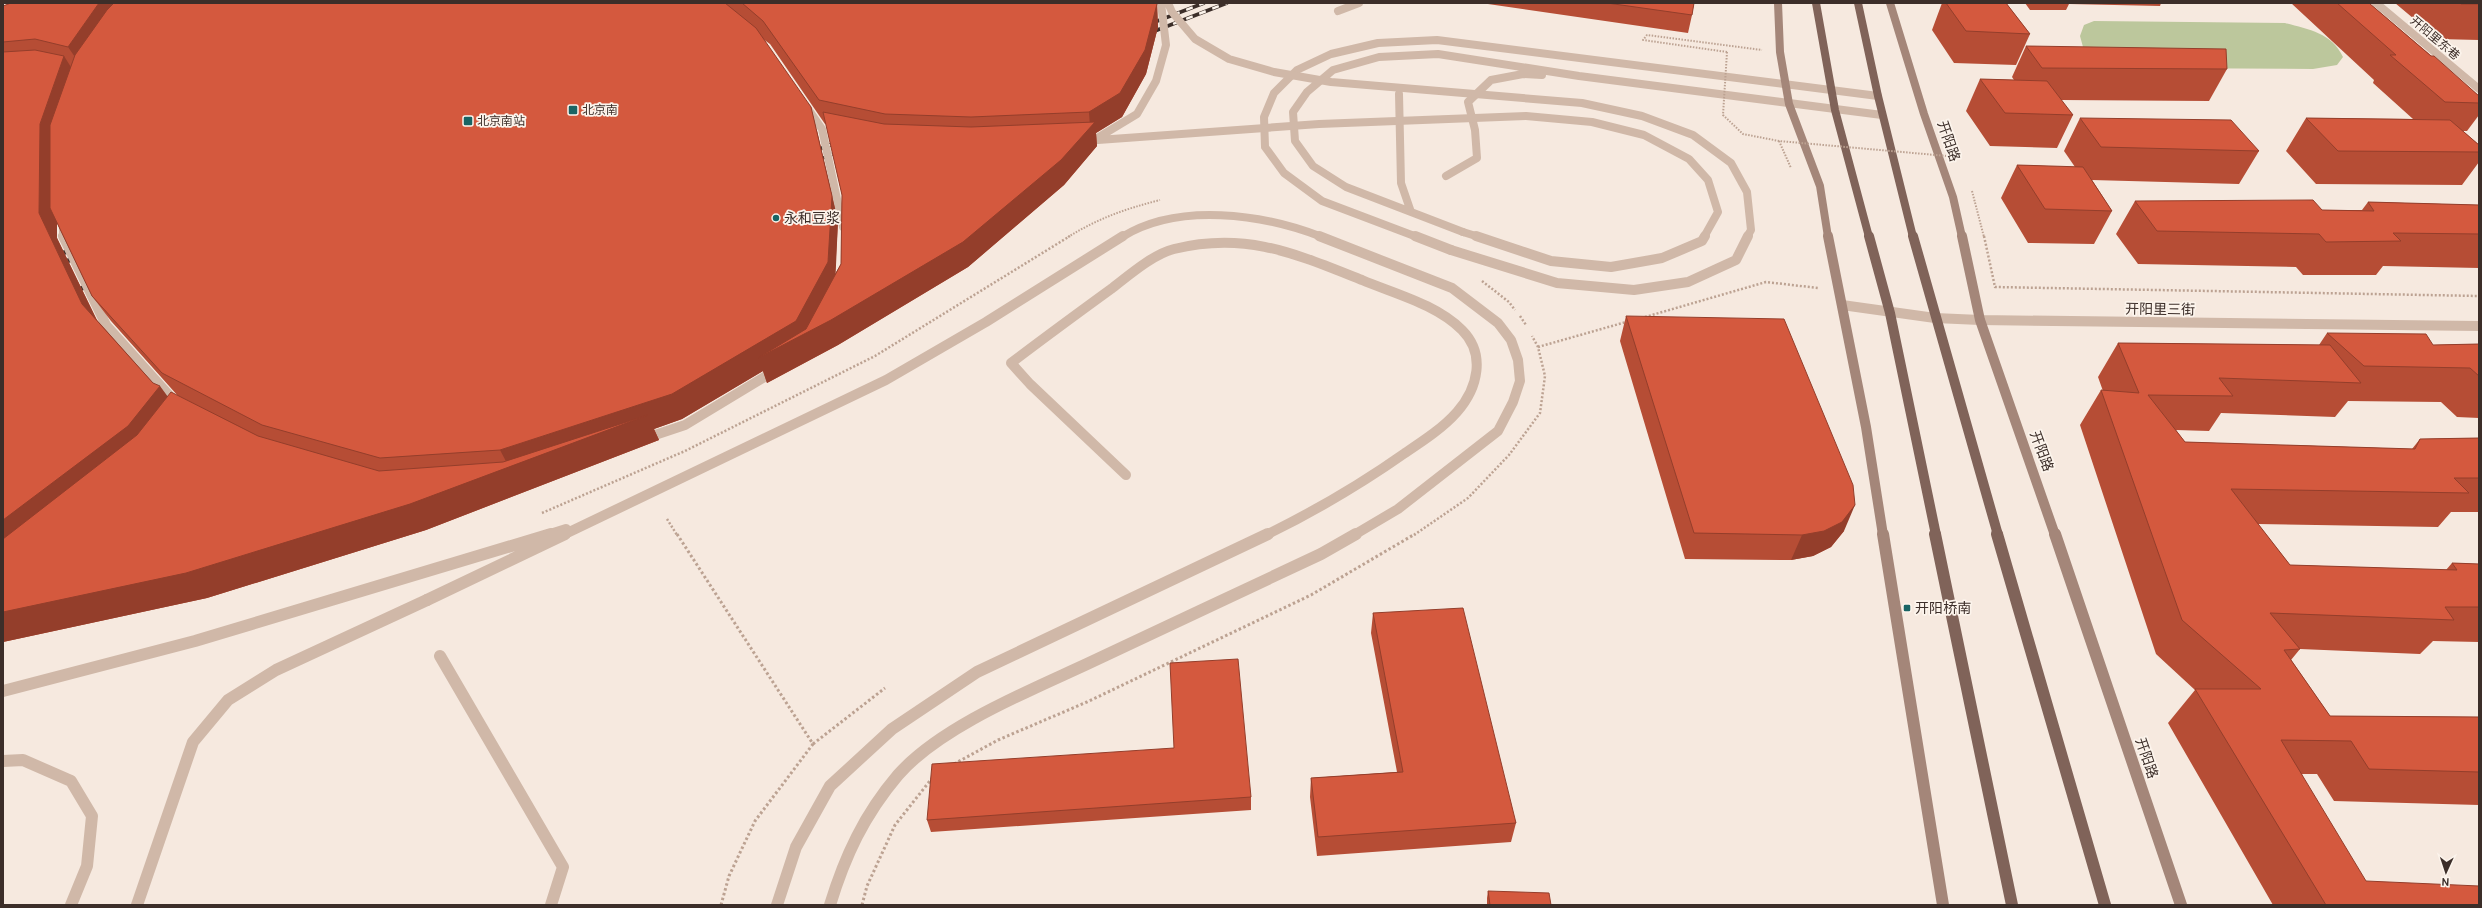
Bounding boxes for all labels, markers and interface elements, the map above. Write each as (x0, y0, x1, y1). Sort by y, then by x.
street label: 开阳里东巷 (2408, 13, 2463, 63)
place label: 北京南 (582, 102, 618, 117)
marker: 北京南 (567, 104, 579, 116)
place label: 北京南站 (477, 113, 525, 128)
marker: 北京南站 (462, 115, 474, 127)
street label: 开阳路 (1934, 118, 1964, 164)
place label: 永和豆浆 (784, 209, 840, 227)
marker: 永和豆浆 (771, 213, 781, 223)
street label: 开阳里三街 (2125, 299, 2195, 319)
street label: 开阳路 (2026, 428, 2058, 474)
place label: 开阳桥南 (1915, 599, 1971, 617)
marker: 开阳桥南 (1902, 603, 1912, 613)
street label: 开阳路 (2132, 735, 2162, 781)
north arrow (2426, 852, 2466, 892)
text: N (2441, 875, 2450, 889)

